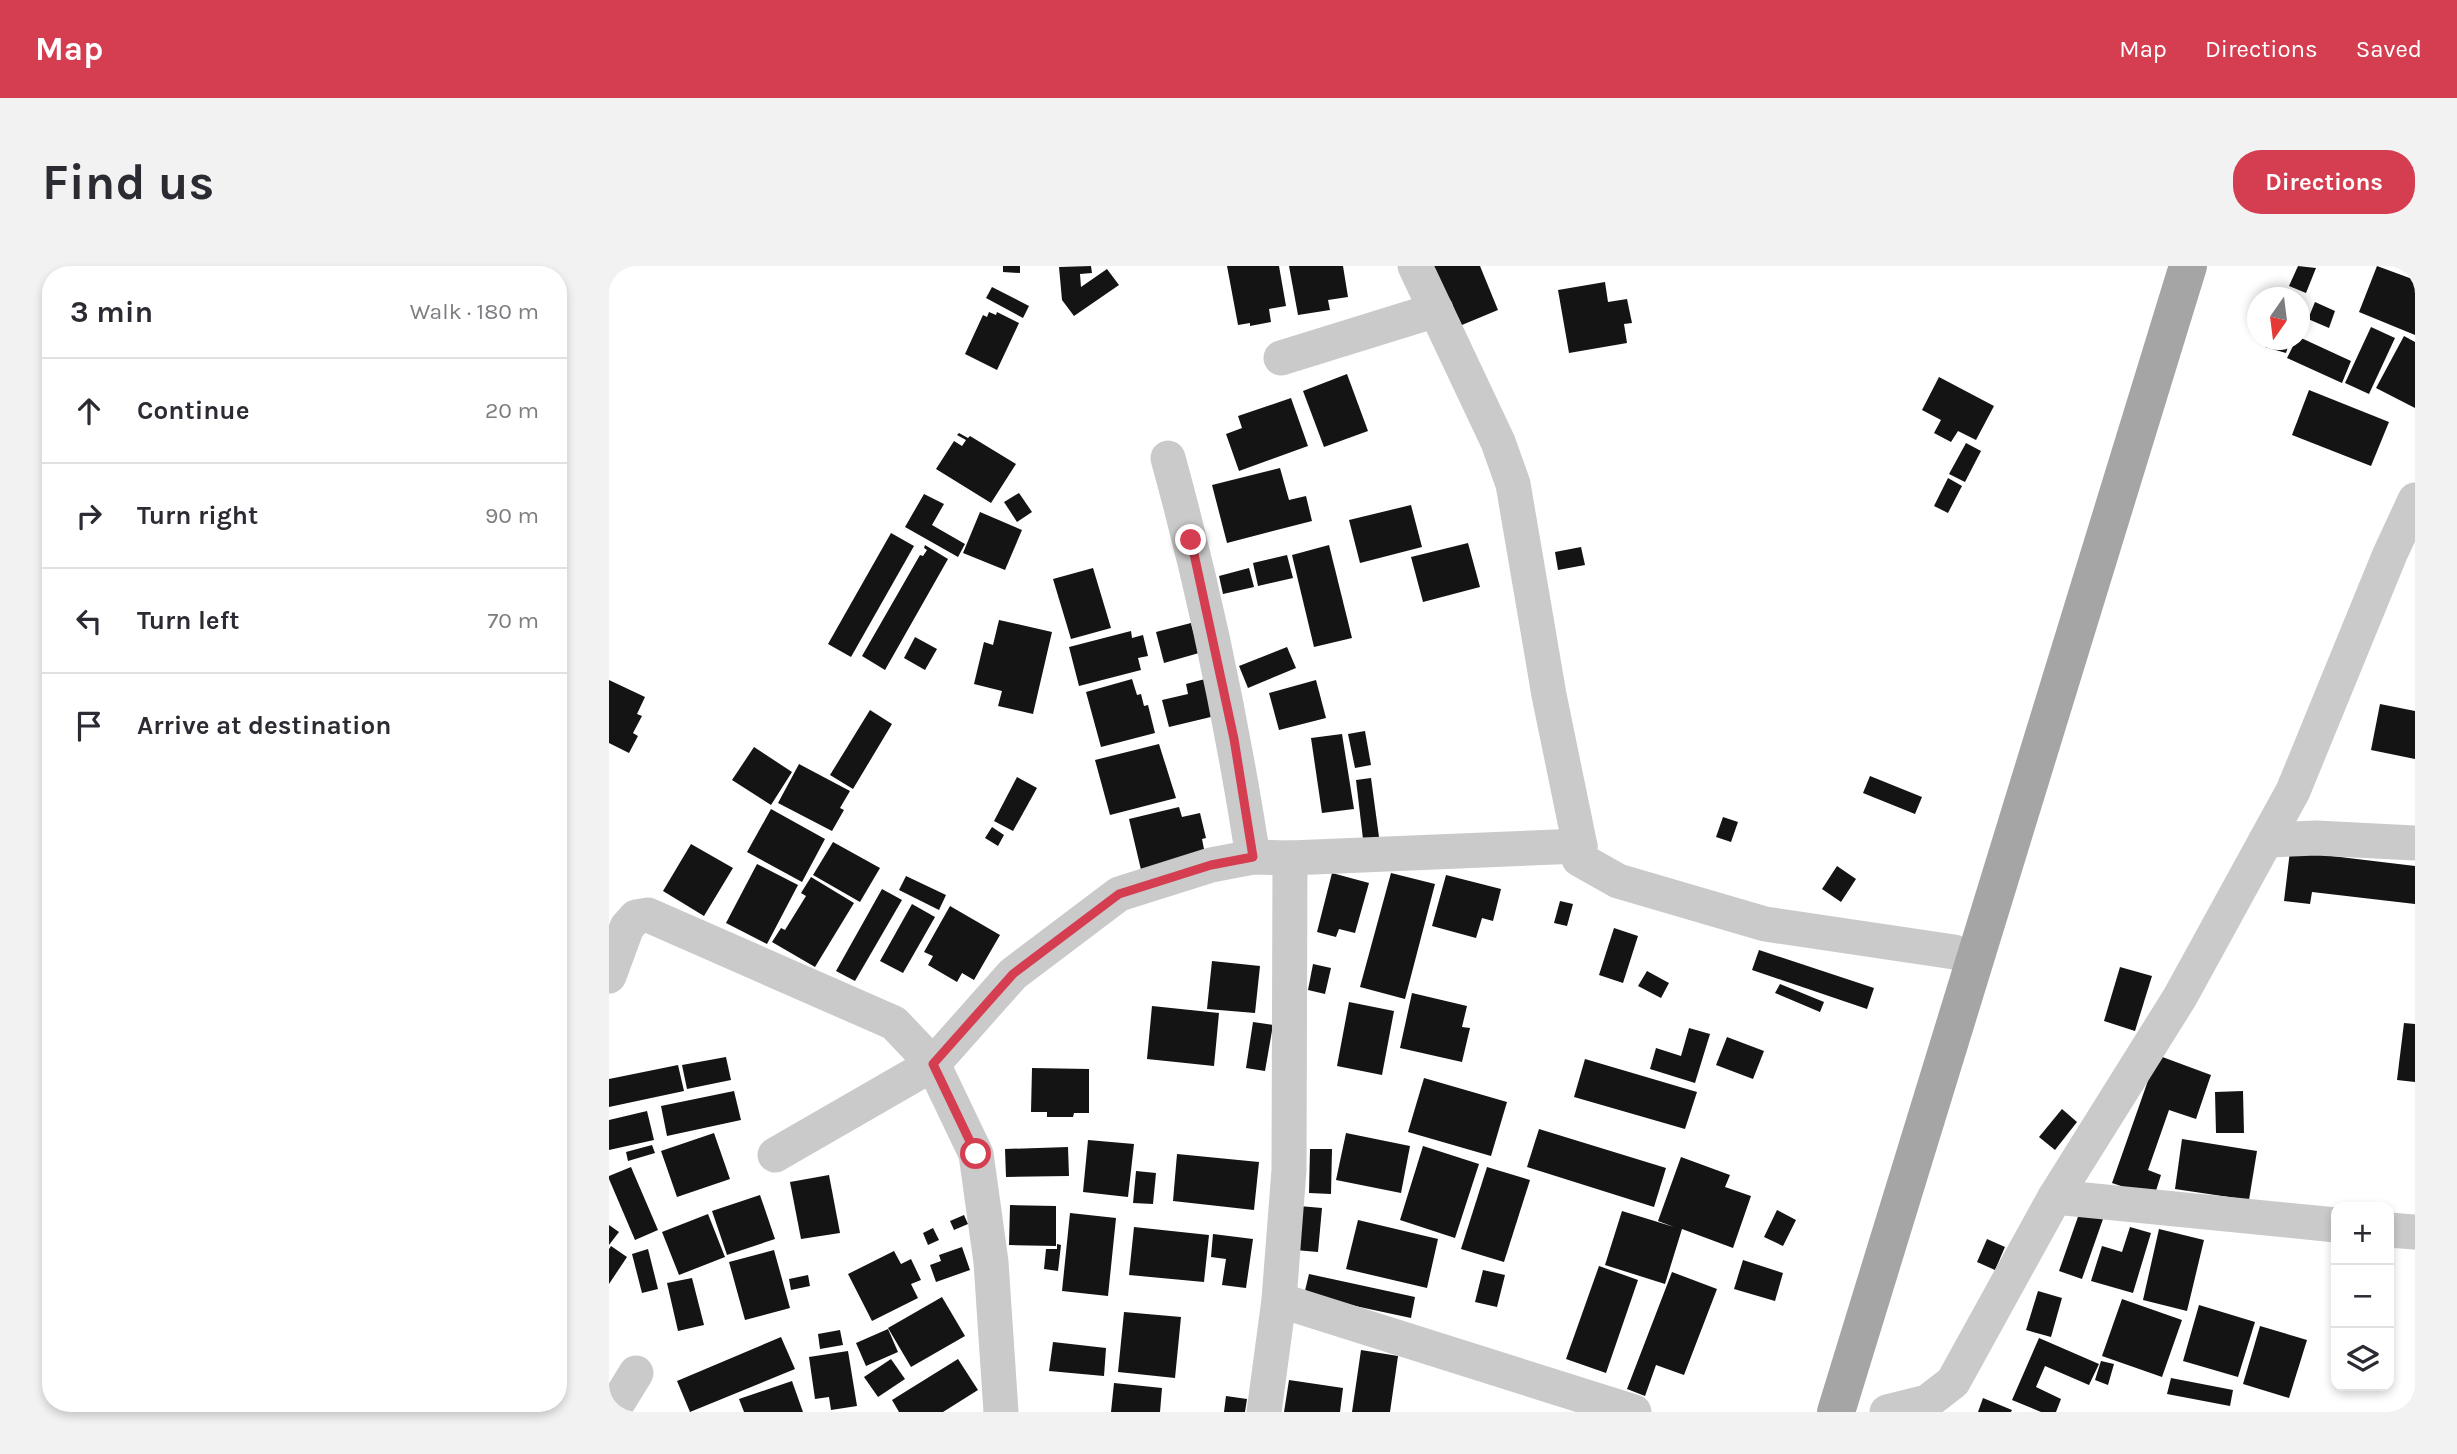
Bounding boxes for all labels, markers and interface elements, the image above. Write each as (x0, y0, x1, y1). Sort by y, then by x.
text: Map (35, 30, 103, 68)
text: Map (2119, 35, 2167, 63)
text: Directions (2205, 35, 2318, 63)
text: Saved (2356, 35, 2422, 63)
button: Directions (2233, 150, 2415, 214)
text: Find us (42, 154, 214, 211)
north arrow (2247, 287, 2310, 350)
text: 3 min (70, 294, 153, 330)
text: Walk · 180 m (410, 298, 539, 325)
icon: ahead (70, 392, 108, 430)
text: Continue (137, 395, 249, 426)
text: 20 m (485, 397, 539, 424)
icon: right (70, 497, 108, 535)
text: Turn right (137, 500, 258, 531)
text: 90 m (485, 502, 539, 529)
route end (1175, 524, 1206, 555)
icon: left (70, 602, 108, 640)
text: Turn left (137, 605, 239, 636)
text: 70 m (488, 607, 539, 634)
icon: arrive (70, 707, 108, 745)
text: Arrive at destination (137, 710, 391, 741)
route start (960, 1138, 991, 1169)
map controls (2331, 1202, 2394, 1391)
button: + (2331, 1202, 2394, 1265)
button: − (2331, 1265, 2394, 1328)
button: layers (2331, 1328, 2394, 1391)

